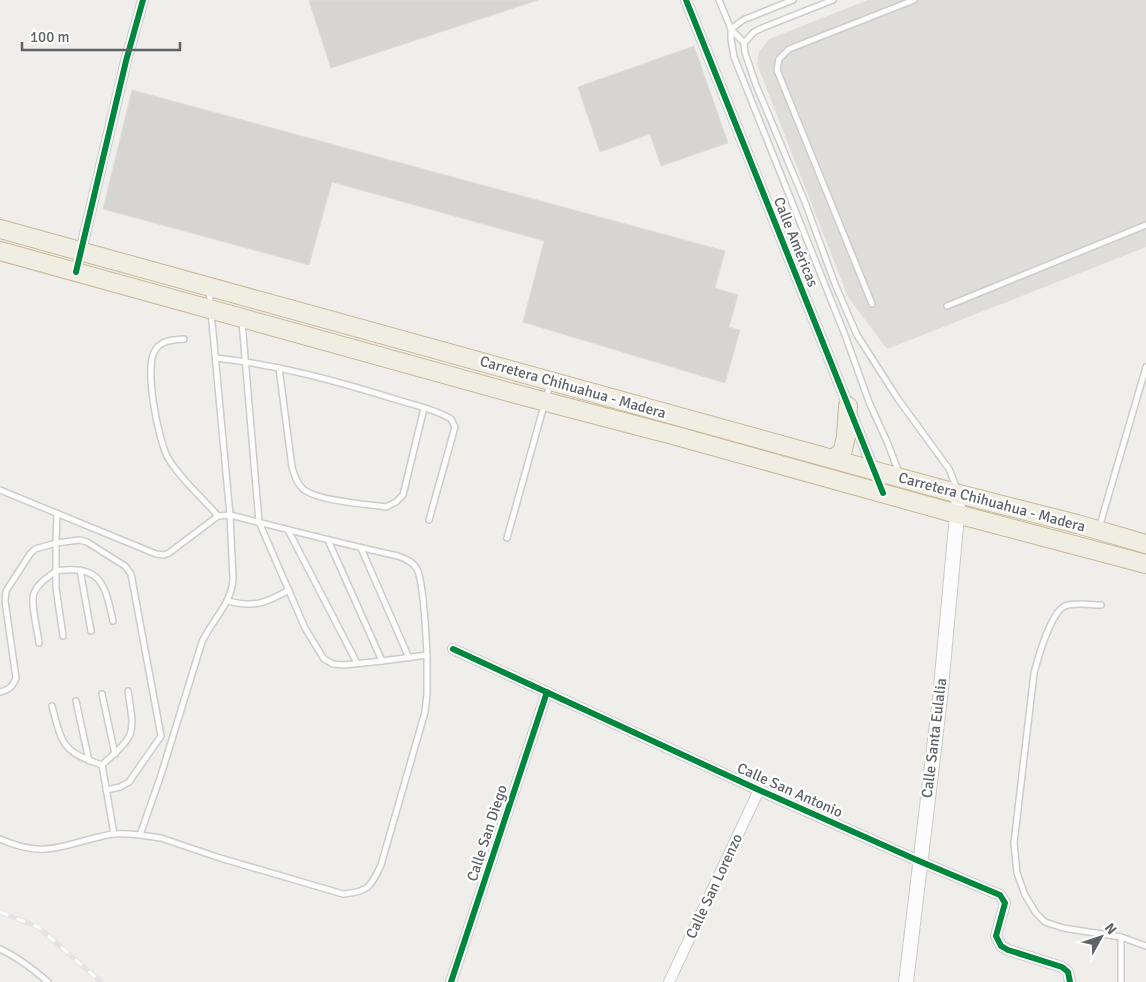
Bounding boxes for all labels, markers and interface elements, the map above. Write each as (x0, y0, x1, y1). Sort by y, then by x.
scale bar (22, 20, 180, 52)
text: 100 m (30, 28, 70, 46)
street label: Calle Américas (770, 194, 822, 290)
street label: Carretera Chihuahua - Madera (478, 352, 668, 422)
street label: Carretera Chihuahua - Madera (896, 468, 1088, 536)
street label: Calle Santa Eulalia (918, 677, 950, 799)
street label: Calle San Antonio (734, 759, 846, 821)
street label: Calle San Diego (463, 782, 511, 883)
street label: Calle San Lorenzo (682, 830, 746, 941)
north arrow (1076, 912, 1126, 962)
text: N (1101, 920, 1120, 938)

